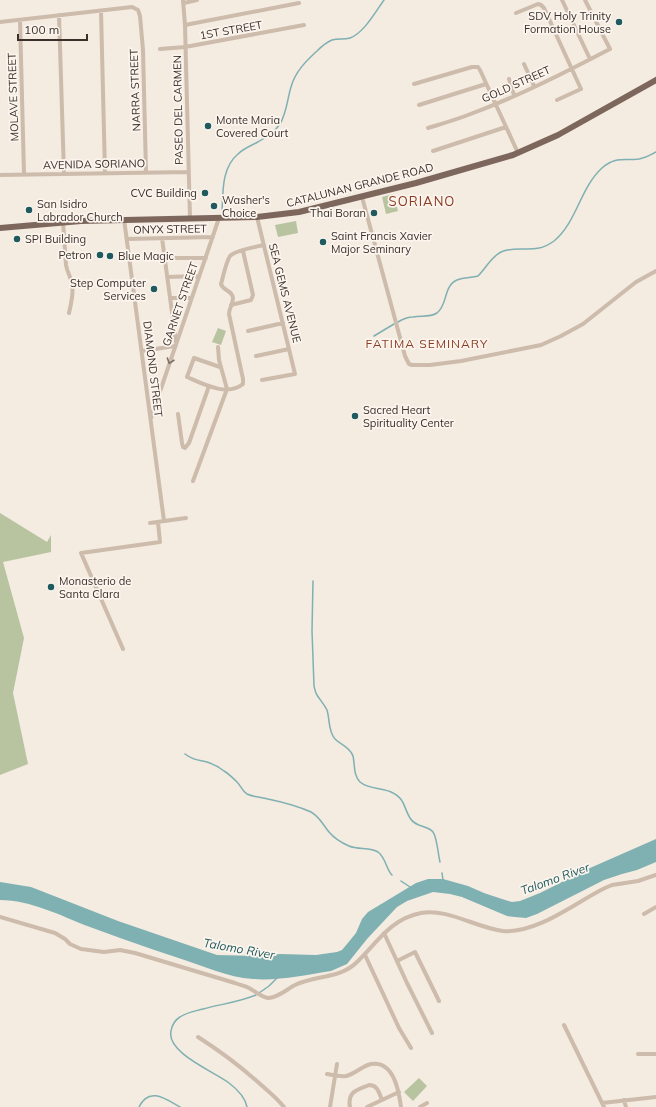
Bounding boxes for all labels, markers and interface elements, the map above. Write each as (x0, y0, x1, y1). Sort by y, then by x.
place label: SDV Holy Trinity Formation House (524, 9, 611, 36)
scale bar (18, 16, 87, 42)
marker: SDV Holy Trinity Formation House (614, 17, 624, 27)
street label: 1ST STREET (199, 18, 264, 42)
text: 100 m (24, 22, 59, 37)
street label: NARRA STREET (127, 48, 143, 132)
street label: MOLAVE STREET (4, 52, 22, 142)
street label: PASEO DEL CARMEN (170, 55, 186, 165)
street label: GOLD STREET (479, 62, 553, 105)
place label: Monte Maria Covered Court (216, 113, 289, 140)
marker: Monte Maria Covered Court (203, 121, 213, 131)
street label: AVENIDA SORIANO (43, 156, 145, 172)
street label: CATALUNAN GRANDE ROAD (285, 160, 435, 210)
place label: CVC Building (130, 186, 197, 200)
marker: CVC Building (200, 188, 210, 198)
place label: Washer's Choice (222, 193, 270, 220)
district label: SORIANO (389, 193, 455, 209)
place label: San Isidro Labrador Church (37, 197, 123, 224)
marker: Washer's Choice (209, 201, 219, 211)
marker: San Isidro Labrador Church (24, 205, 34, 215)
place label: Thai Boran (310, 206, 366, 220)
marker: Thai Boran (369, 208, 379, 218)
street label: ONYX STREET (133, 221, 207, 237)
place label: Saint Francis Xavier Major Seminary (331, 229, 432, 256)
place label: SPI Building (25, 232, 86, 246)
marker: SPI Building (12, 234, 22, 244)
marker: Saint Francis Xavier Major Seminary (318, 237, 328, 247)
street label: SEA GEMS AVENUE (266, 242, 304, 344)
place label: Petron (59, 248, 92, 262)
place label: Blue Magic (118, 249, 175, 263)
marker: Petron (95, 250, 105, 260)
marker: Blue Magic (105, 251, 115, 261)
street label: GARNET STREET (159, 260, 201, 348)
place label: Step Computer Services (70, 276, 146, 303)
marker: Step Computer Services (149, 284, 159, 294)
street label: DIAMOND STREET (140, 320, 166, 418)
district label: FATIMA SEMINARY (366, 336, 488, 351)
one-way arrow (167, 357, 175, 364)
place label: Sacred Heart Spirituality Center (363, 403, 454, 430)
marker: Sacred Heart Spirituality Center (350, 411, 360, 421)
place label: Monasterio de Santa Clara (59, 574, 131, 601)
marker: Monasterio de Santa Clara (46, 582, 56, 592)
water label: Talomo River (518, 859, 592, 898)
water label: Talomo River (202, 935, 277, 962)

